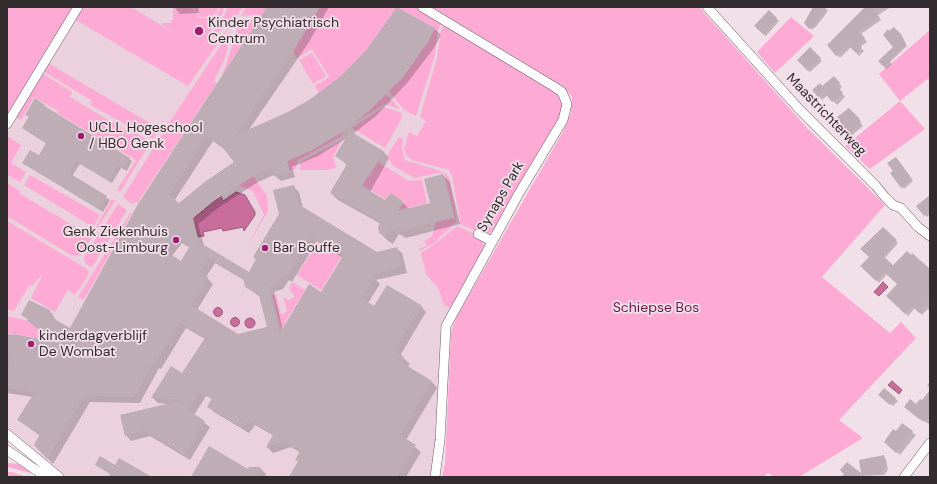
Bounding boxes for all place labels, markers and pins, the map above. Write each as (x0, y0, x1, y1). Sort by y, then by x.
place label: Kinder Psychiatrisch Centrum (208, 15, 339, 48)
marker: Kinder Psychiatrisch Centrum (193, 25, 205, 37)
place label: UCLL Hogeschool / HBO Genk (89, 120, 203, 152)
marker: UCLL Hogeschool / HBO Genk (76, 131, 86, 141)
place label: Genk Ziekenhuis Oost-Limburg (63, 224, 168, 256)
marker: Genk Ziekenhuis Oost-Limburg (171, 235, 181, 245)
place label: Bar Bouffe (273, 240, 340, 256)
marker: Bar Bouffe (260, 243, 270, 253)
place label: kinderdagverblijf De Wombat (39, 328, 147, 360)
marker: kinderdagverblijf De Wombat (26, 339, 36, 349)

